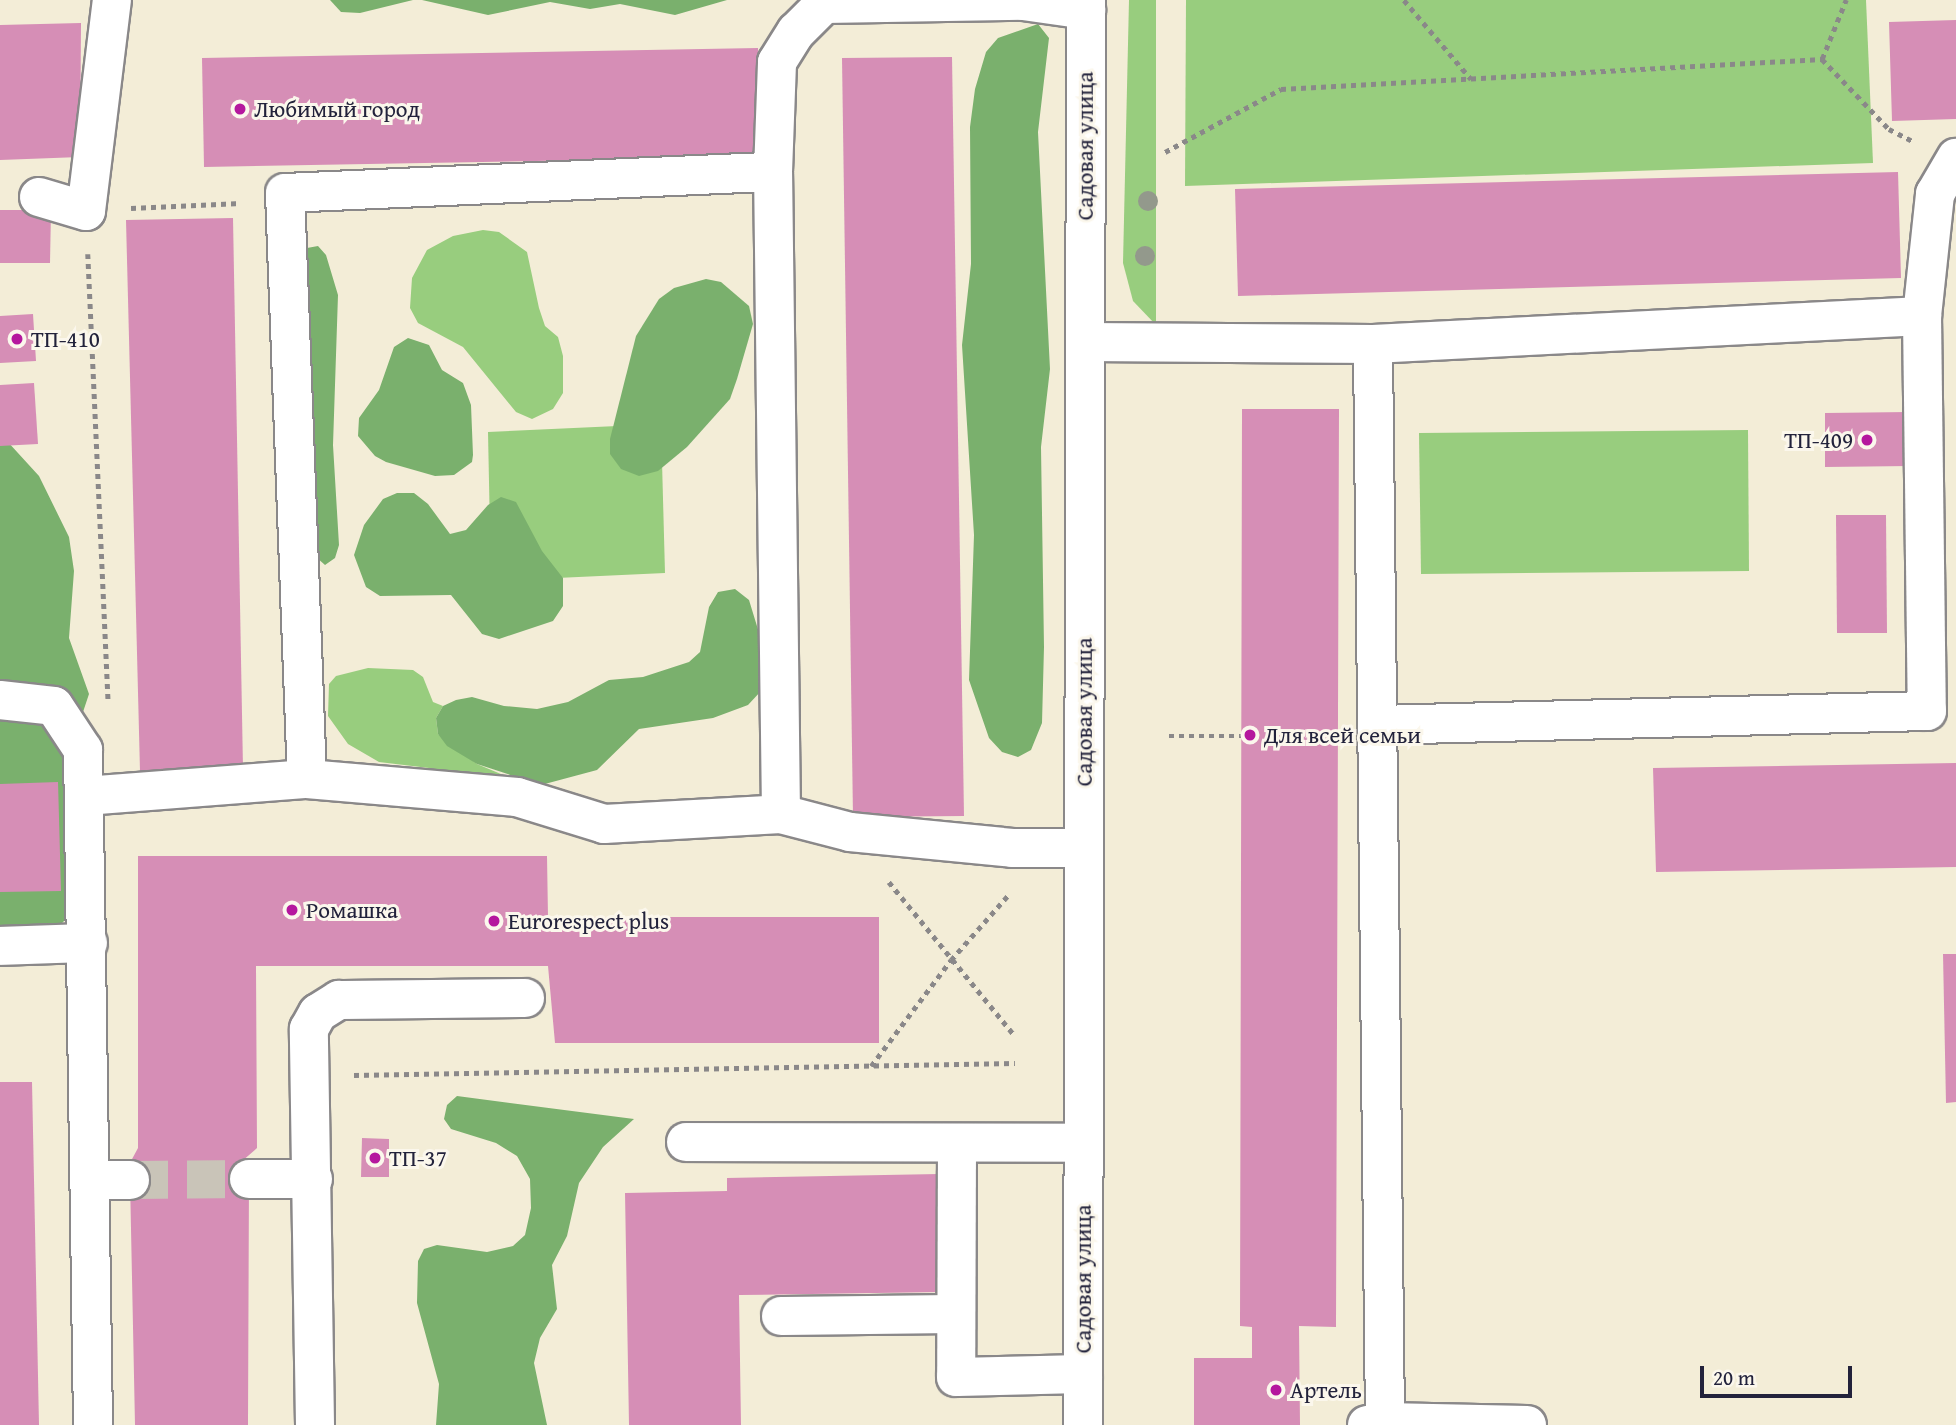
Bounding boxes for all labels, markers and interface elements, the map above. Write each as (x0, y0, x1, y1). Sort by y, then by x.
street label: Садовая улица (1071, 72, 1099, 220)
place label: Любимый город (254, 95, 420, 123)
marker: Любимый город (232, 101, 248, 117)
place label: ТП-410 (31, 325, 100, 353)
marker: ТП-410 (9, 331, 25, 347)
place label: ТП-409 (1784, 426, 1853, 454)
marker: ТП-409 (1859, 432, 1875, 448)
street label: Садовая улица (1070, 638, 1098, 786)
place label: Для всей семьи (1264, 721, 1421, 749)
marker: Для всей семьи (1242, 727, 1258, 743)
place label: Ромашка (306, 896, 398, 924)
marker: Ромашка (284, 902, 300, 918)
place label: Eurorespect plus (508, 907, 669, 935)
marker: Eurorespect plus (486, 913, 502, 929)
place label: ТП-37 (389, 1144, 447, 1172)
marker: ТП-37 (367, 1150, 383, 1166)
street label: Садовая улица (1069, 1205, 1097, 1353)
scale bar (1704, 1352, 1856, 1396)
text: 20 m (1713, 1362, 1755, 1393)
place label: Артель (1290, 1376, 1362, 1404)
marker: Артель (1268, 1382, 1284, 1398)

